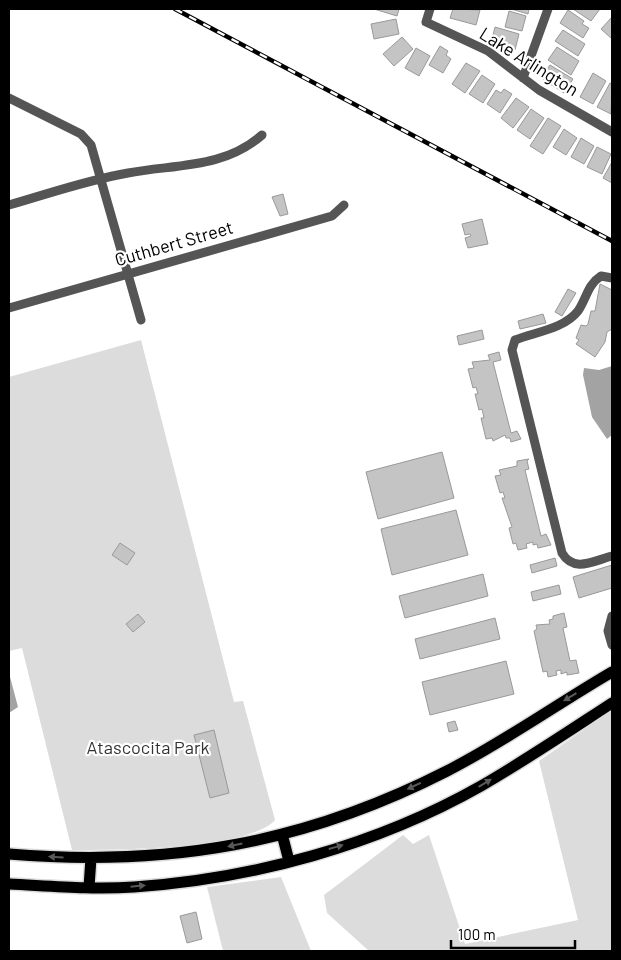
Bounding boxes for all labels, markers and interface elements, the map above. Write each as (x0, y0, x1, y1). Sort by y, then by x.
street label: Lake Arlington (476, 22, 583, 100)
street label: Cuthbert Street (112, 216, 235, 270)
one-way arrow (564, 692, 577, 701)
park label: Atascocita Park (87, 736, 209, 758)
one-way arrow (479, 779, 492, 788)
one-way arrow (407, 782, 421, 790)
one-way arrow (227, 842, 243, 850)
one-way arrow (329, 843, 344, 851)
one-way arrow (48, 853, 64, 861)
one-way arrow (130, 882, 146, 890)
scale bar (451, 918, 575, 950)
text: 100 m (458, 925, 496, 943)

